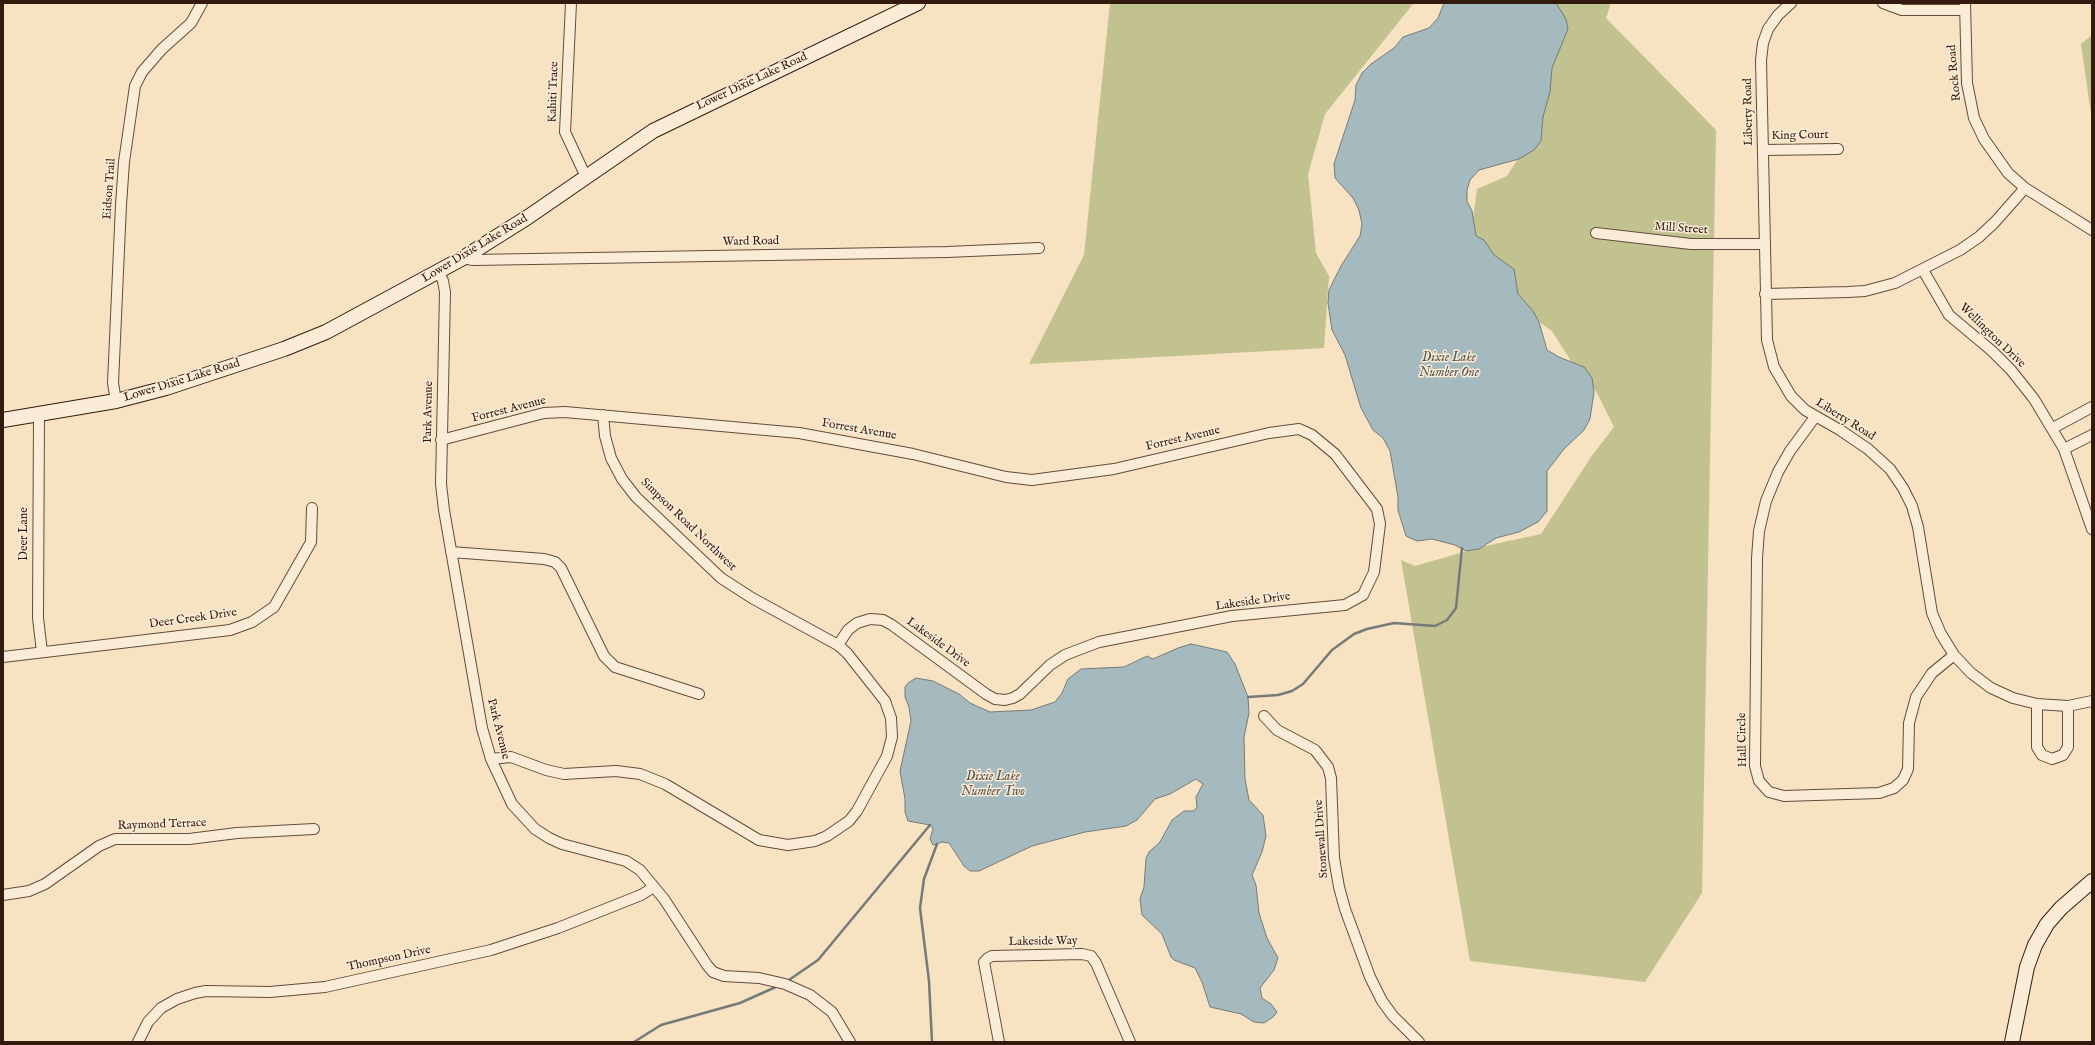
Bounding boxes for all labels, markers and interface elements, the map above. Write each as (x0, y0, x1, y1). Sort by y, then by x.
street label: Rock Road (1945, 44, 1965, 102)
street label: Lower Dixie Lake Road (694, 50, 810, 114)
street label: Kahiti Trace (546, 61, 562, 123)
street label: Liberty Road (1741, 78, 1757, 146)
street label: King Court (1771, 128, 1829, 144)
street label: Eidson Trail (101, 158, 119, 220)
street label: Lower Dixie Lake Road (420, 212, 530, 286)
street label: Mill Street (1654, 220, 1708, 238)
street label: Ward Road (723, 234, 779, 250)
street label: Wellington Drive (1956, 301, 2028, 371)
water label: Dixie Lake Number One (1419, 350, 1479, 381)
street label: Lower Dixie Lake Road (122, 356, 242, 406)
street label: Park Avenue (421, 381, 437, 443)
street label: Forrest Avenue (470, 394, 548, 426)
street label: Liberty Road (1812, 396, 1878, 444)
street label: Forrest Avenue (820, 416, 898, 444)
street label: Forrest Avenue (1144, 423, 1222, 455)
street label: Simpson Road Northwest (637, 476, 739, 574)
street label: Deer Lane (18, 507, 32, 561)
street label: Lakeside Drive (1215, 590, 1291, 614)
street label: Deer Creek Drive (148, 606, 238, 632)
street label: Lakeside Drive (903, 615, 973, 671)
street label: Park Avenue (484, 697, 512, 761)
street label: Hall Circle (1735, 713, 1751, 767)
water label: Dixie Lake Number Two (961, 769, 1025, 800)
street label: Stonewall Drive (1312, 799, 1332, 879)
street label: Raymond Terrace (117, 816, 207, 834)
street label: Lakeside Way (1008, 934, 1078, 950)
street label: Thompson Drive (346, 943, 432, 975)

